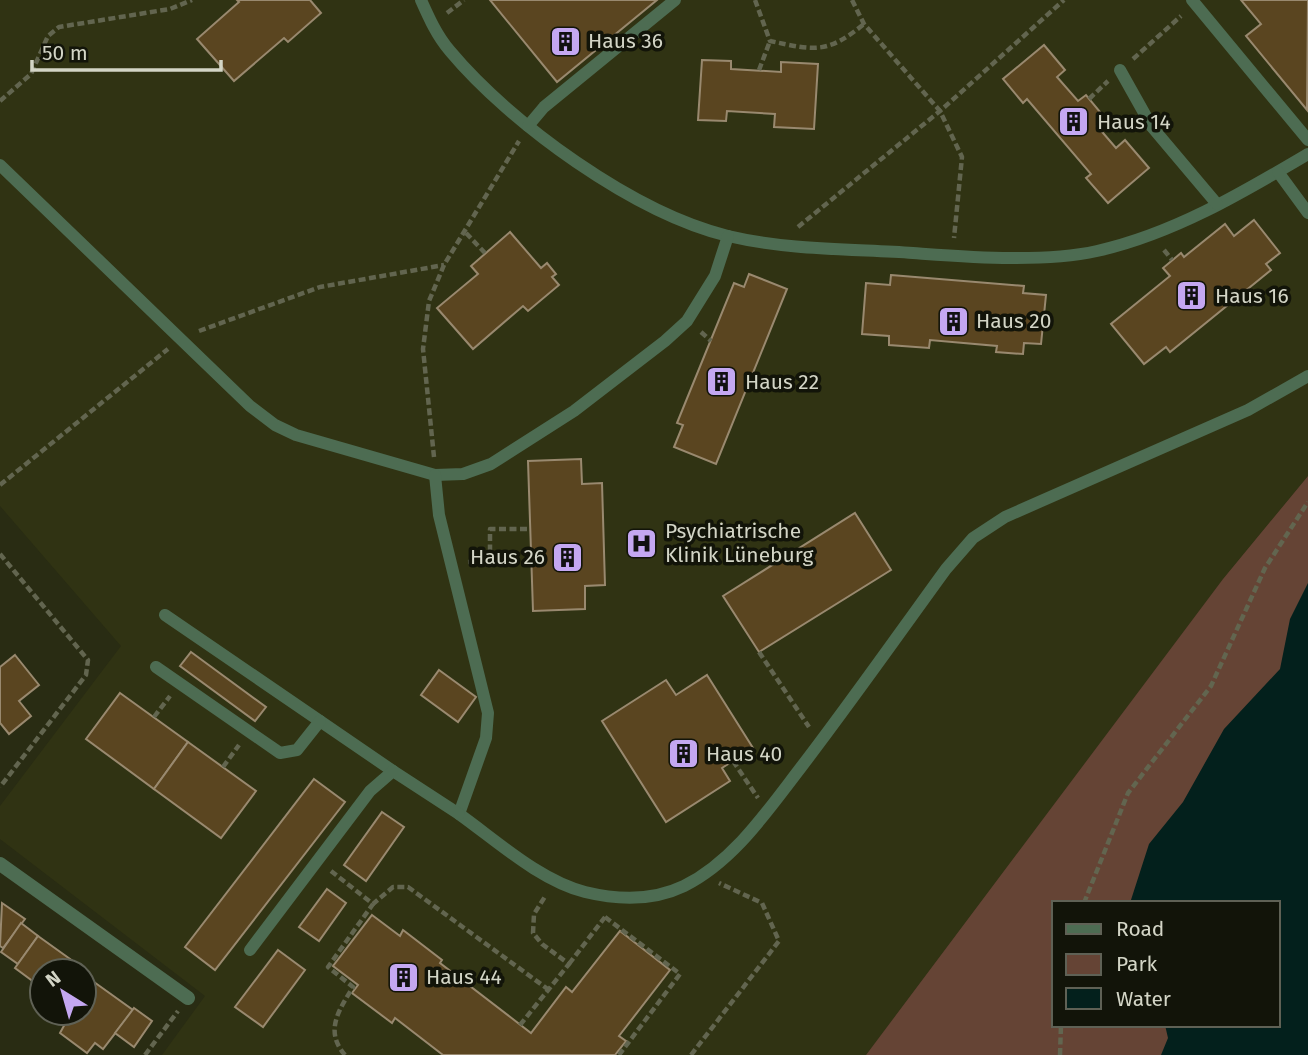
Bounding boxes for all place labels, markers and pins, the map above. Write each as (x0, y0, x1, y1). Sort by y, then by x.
building icon: Haus 36 (548, 24, 582, 58)
place label: Haus 36 (588, 28, 663, 54)
building icon: Haus 14 (1057, 105, 1091, 139)
place label: Haus 14 (1097, 109, 1171, 135)
building icon: Haus 16 (1175, 279, 1209, 313)
place label: Haus 16 (1215, 283, 1289, 309)
building icon: Haus 20 (936, 304, 970, 338)
place label: Haus 20 (976, 308, 1051, 334)
building icon: Haus 22 (705, 365, 739, 399)
place label: Haus 22 (745, 369, 819, 395)
place label: Psychiatrische Klinik Lüneburg (665, 518, 814, 568)
hospital icon: Psychiatrische Klinik Lüneburg (625, 526, 659, 560)
building icon: Haus 26 (551, 540, 585, 574)
place label: Haus 26 (470, 544, 545, 570)
building icon: Haus 40 (666, 737, 700, 771)
place label: Haus 40 (706, 741, 782, 767)
building icon: Haus 44 (386, 960, 420, 994)
place label: Haus 44 (426, 964, 502, 990)

